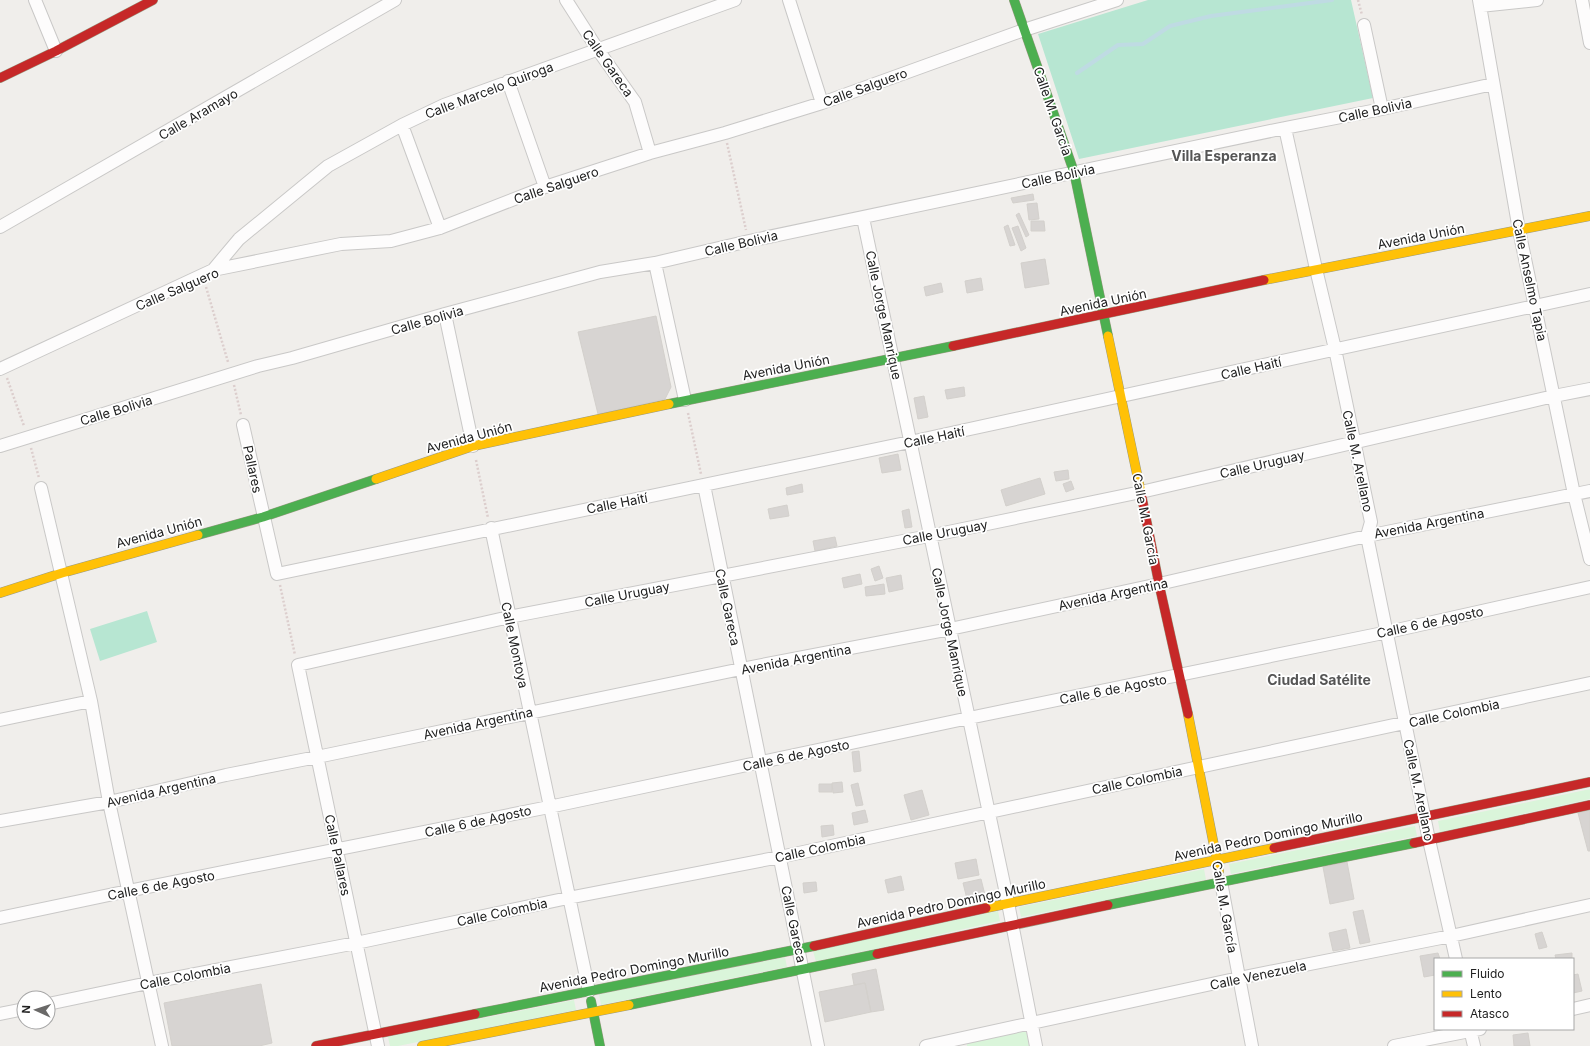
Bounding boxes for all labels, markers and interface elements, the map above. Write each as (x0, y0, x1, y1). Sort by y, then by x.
street label: Calle Gareca (579, 26, 637, 100)
street label: Calle Marcelo Quiroga (423, 58, 555, 122)
street label: Calle Salguero (821, 64, 910, 110)
street label: Calle M. García (1030, 64, 1076, 158)
street label: Calle Aramayo (156, 85, 241, 143)
street label: Calle Bolivia (1337, 94, 1413, 126)
district label: Villa Esperanza (1171, 147, 1277, 164)
street label: Calle Bolivia (1020, 160, 1096, 192)
street label: Calle Salguero (511, 163, 601, 207)
street label: Calle Anselmo Tapia (1509, 217, 1551, 343)
street label: Avenida Unión (1376, 220, 1466, 252)
street label: Calle Bolivia (703, 227, 779, 259)
street label: Calle Jorge Manrique (862, 249, 906, 381)
street label: Calle Salguero (133, 264, 221, 314)
street label: Avenida Unión (1058, 285, 1148, 319)
street label: Calle Bolivia (389, 302, 465, 338)
street label: Avenida Unión (741, 351, 831, 383)
street label: Calle Haití (1219, 353, 1284, 383)
street label: Calle Bolivia (78, 391, 154, 429)
street label: Calle M. Arellano (1339, 409, 1377, 514)
street label: Avenida Unión (424, 418, 514, 456)
street label: Calle Haití (902, 423, 967, 451)
street label: Pallares (240, 444, 266, 494)
street label: Calle Uruguay (1218, 446, 1306, 482)
street label: Calle M. García (1129, 472, 1163, 566)
street label: Calle Haití (585, 489, 650, 517)
street label: Avenida Argentina (1373, 504, 1485, 542)
street label: Avenida Unión (114, 513, 204, 551)
street label: Calle Uruguay (901, 516, 989, 548)
street label: Calle Jorge Manrique (928, 566, 972, 698)
street label: Calle Gareca (712, 567, 744, 647)
street label: Avenida Argentina (1057, 575, 1169, 613)
street label: Calle Uruguay (583, 578, 671, 610)
street label: Calle Montoya (498, 600, 532, 690)
street label: Calle 6 de Agosto (1375, 603, 1485, 641)
street label: Avenida Argentina (740, 640, 852, 678)
street label: Calle 6 de Agosto (1058, 671, 1168, 707)
district label: Ciudad Satélite (1267, 671, 1371, 688)
street label: Calle Colombia (1407, 696, 1501, 730)
street label: Avenida Argentina (422, 704, 534, 742)
street label: Calle 6 de Agosto (741, 736, 851, 774)
street label: Calle M. Arellano (1400, 738, 1438, 843)
street label: Calle Colombia (1090, 763, 1184, 797)
street label: Avenida Argentina (105, 770, 217, 810)
street label: Calle 6 de Agosto (423, 802, 533, 840)
street label: Avenida Pedro Domingo Murillo (1172, 808, 1364, 864)
street label: Calle Pallares (322, 813, 354, 897)
street label: Calle Colombia (773, 831, 867, 865)
street label: Calle M. García (1209, 860, 1241, 954)
street label: Calle 6 de Agosto (106, 867, 216, 903)
street label: Avenida Pedro Domingo Murillo (855, 875, 1047, 931)
street label: Calle Gareca (778, 884, 810, 964)
street label: Calle Colombia (455, 895, 549, 929)
street label: Avenida Pedro Domingo Murillo (538, 943, 730, 995)
street label: Calle Venezuela (1208, 957, 1308, 993)
legend (1434, 958, 1574, 1030)
street label: Calle Colombia (138, 959, 232, 993)
text: Fluido (1470, 966, 1505, 981)
text: Lento (1470, 986, 1502, 1001)
north arrow (16, 990, 56, 1030)
text: N (19, 1005, 33, 1014)
text: Atasco (1470, 1006, 1509, 1021)

